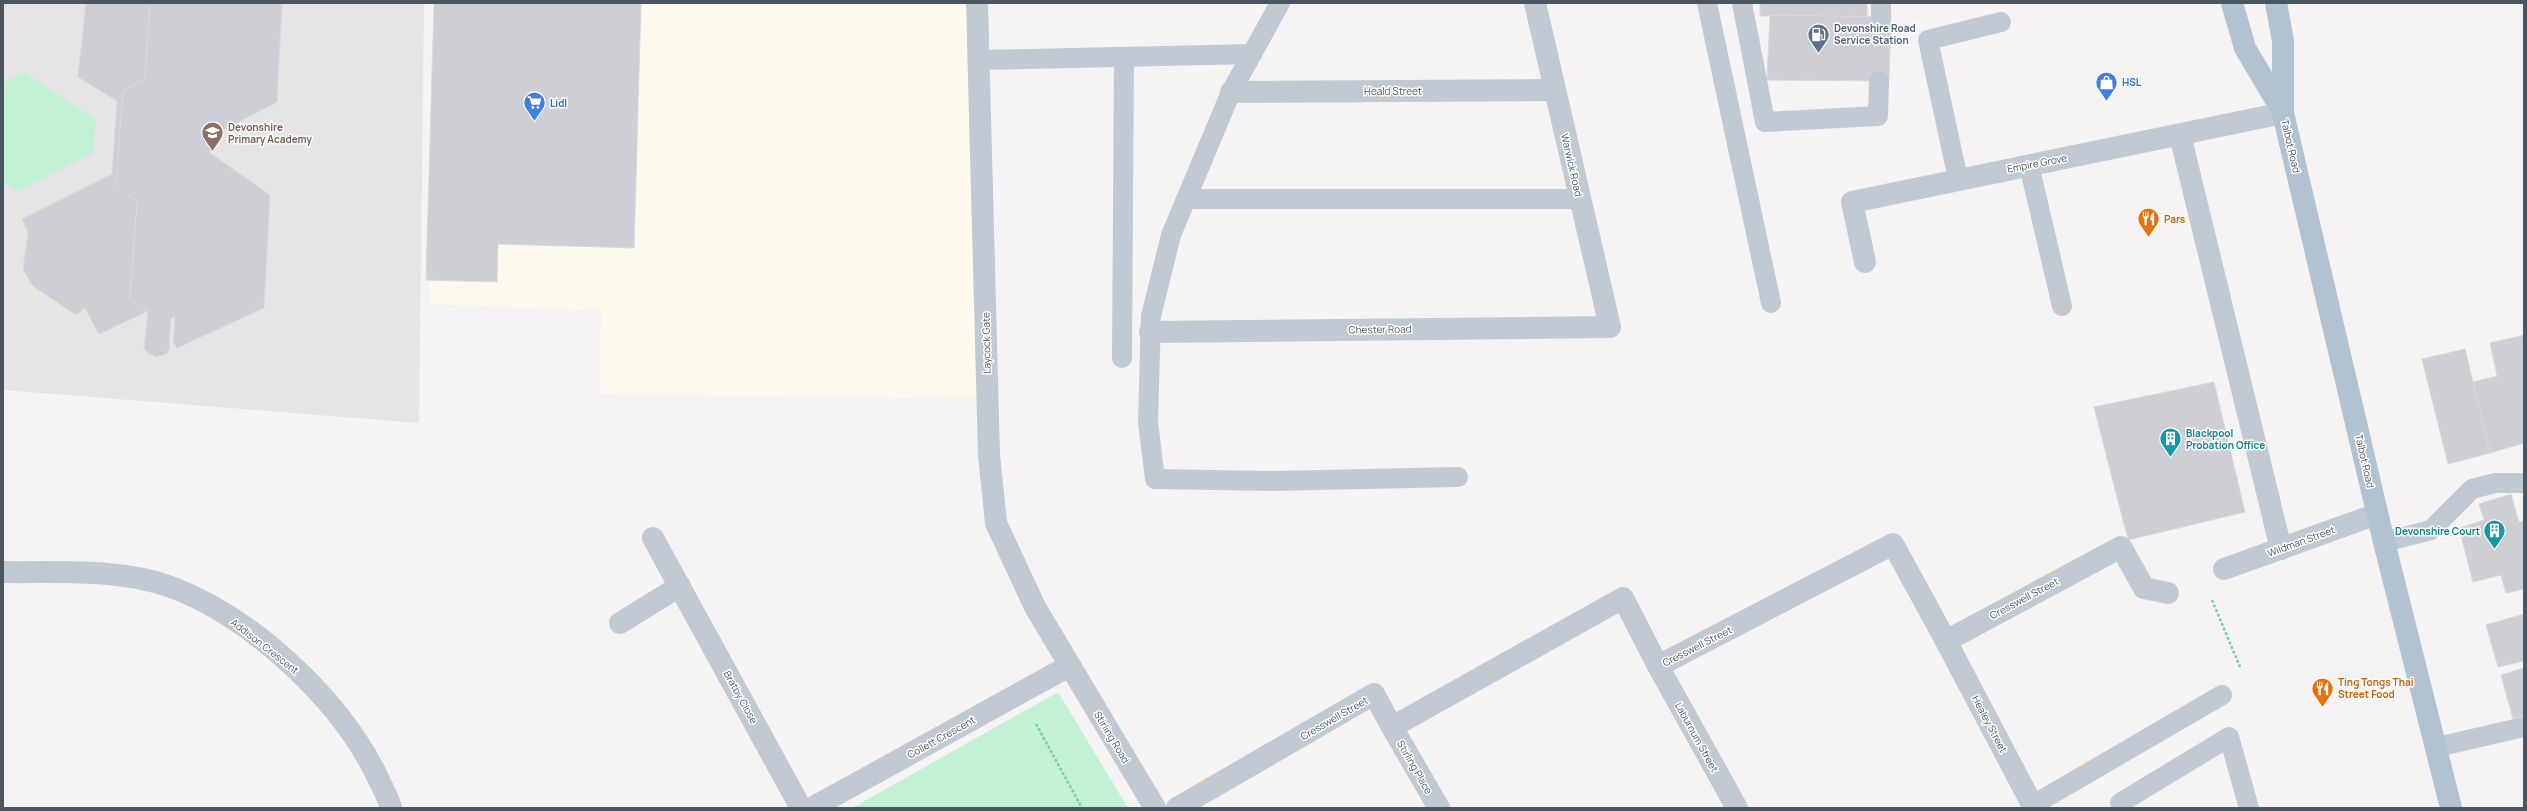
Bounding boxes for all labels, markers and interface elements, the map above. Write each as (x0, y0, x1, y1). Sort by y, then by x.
fuel station icon: Devonshire Road Service Station (1806, 21, 1832, 54)
place label: Devonshire Road Service Station (1834, 21, 1916, 47)
shop icon: HSL (2093, 69, 2119, 102)
place label: HSL (2122, 75, 2142, 89)
street label: Heald Street (1364, 84, 1422, 98)
supermarket icon: Lidl (521, 90, 547, 123)
place label: Lidl (550, 96, 567, 110)
street label: Talbot Road (2278, 118, 2304, 174)
school or university icon: Devonshire Primary Academy (200, 120, 226, 153)
place label: Devonshire Primary Academy (228, 120, 312, 146)
street label: Warwick Road (1558, 132, 1586, 198)
street label: Empire Grove (2006, 150, 2068, 176)
restaurant icon: Pars (2136, 206, 2162, 239)
place label: Pars (2164, 212, 2186, 226)
street label: Laycock Gate (978, 312, 994, 374)
street label: Chester Road (1348, 321, 1412, 337)
building icon: Blackpool Probation Office (2157, 426, 2183, 459)
place label: Blackpool Probation Office (2186, 426, 2265, 452)
street label: Talbot Road (2352, 433, 2378, 489)
building icon: Devonshire Court (2482, 518, 2508, 551)
street label: Wildman Street (2265, 522, 2337, 560)
place label: Devonshire Court (2395, 524, 2480, 538)
street label: Cresswell Street (1987, 574, 2061, 622)
street label: Addison Crescent (228, 615, 302, 677)
street label: Cresswell Street (1660, 622, 1734, 670)
street label: Bratby Close (721, 668, 761, 726)
restaurant icon: Ting Tongs Thai Street Food (2309, 675, 2335, 708)
place label: Ting Tongs Thai Street Food (2338, 675, 2413, 701)
street label: Cresswell Street (1298, 693, 1370, 743)
street label: Healey Street (1969, 693, 2011, 755)
street label: Laburnum Street (1672, 700, 1722, 774)
street label: Stirling Road (1091, 708, 1133, 766)
street label: Collett Crescent (904, 713, 978, 761)
street label: Stirling Place (1394, 738, 1436, 797)

